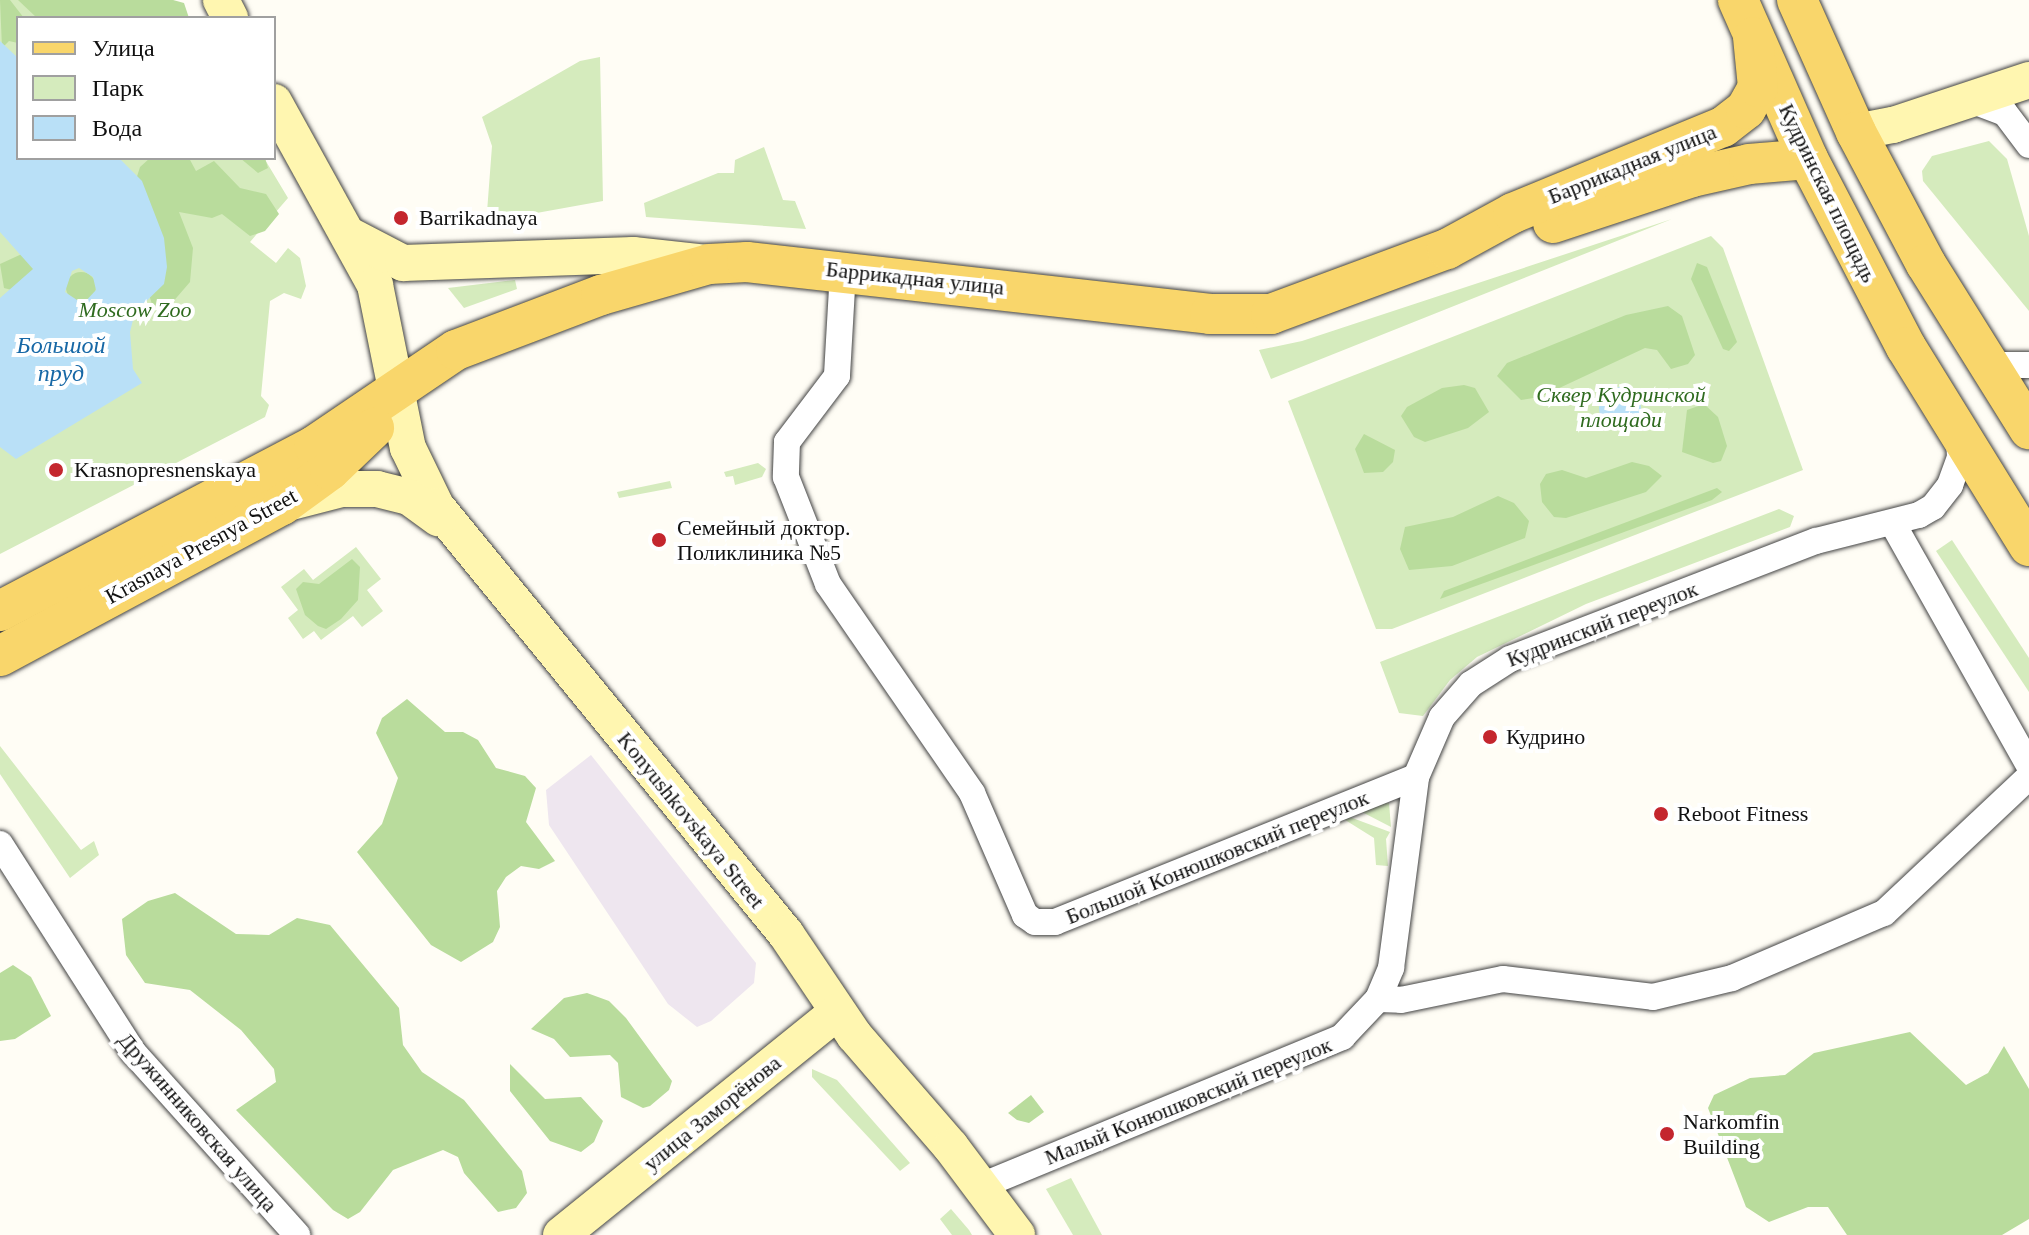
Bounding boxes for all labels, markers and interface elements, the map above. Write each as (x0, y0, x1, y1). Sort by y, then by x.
legend (16, 16, 276, 160)
text: Улица (92, 35, 155, 61)
text: Парк (92, 75, 144, 101)
street label: Кудринская площадь (1773, 99, 1883, 287)
text: Вода (92, 115, 142, 141)
street label: Баррикадная улица (1544, 118, 1720, 210)
place label: Barrikadnaya (419, 205, 537, 231)
marker: Barrikadnaya (390, 207, 412, 229)
street label: Баррикадная улица (825, 256, 1005, 300)
park label: Moscow Zoo (78, 297, 192, 323)
water label: Большой пруд (16, 332, 106, 388)
park label: Сквер Кудринской площади (1536, 381, 1706, 432)
place label: Krasnopresnenskaya (74, 457, 256, 483)
marker: Krasnopresnenskaya (45, 459, 67, 481)
street label: Krasnaya Presnya Street (101, 482, 301, 610)
place label: Семейный доктор. Поликлиника №5 (677, 514, 850, 566)
marker: Семейный доктор. Поликлиника №5 (648, 529, 670, 551)
street label: Кудринский переулок (1503, 575, 1701, 673)
place label: Кудрино (1506, 724, 1585, 750)
street label: Konyushkovskaya Street (612, 726, 770, 914)
marker: Кудрино (1481, 728, 1499, 746)
street label: Большой Конюшковский переулок (1062, 784, 1372, 930)
place label: Reboot Fitness (1677, 801, 1808, 827)
marker: Reboot Fitness (1652, 805, 1670, 823)
street label: Дружинниковская улица (113, 1027, 283, 1217)
street label: Малый Конюшковский переулок (1041, 1031, 1335, 1171)
street label: улица Заморёнова (638, 1050, 786, 1176)
place label: Narkomfin Building (1683, 1108, 1780, 1160)
marker: Narkomfin Building (1658, 1125, 1676, 1143)

